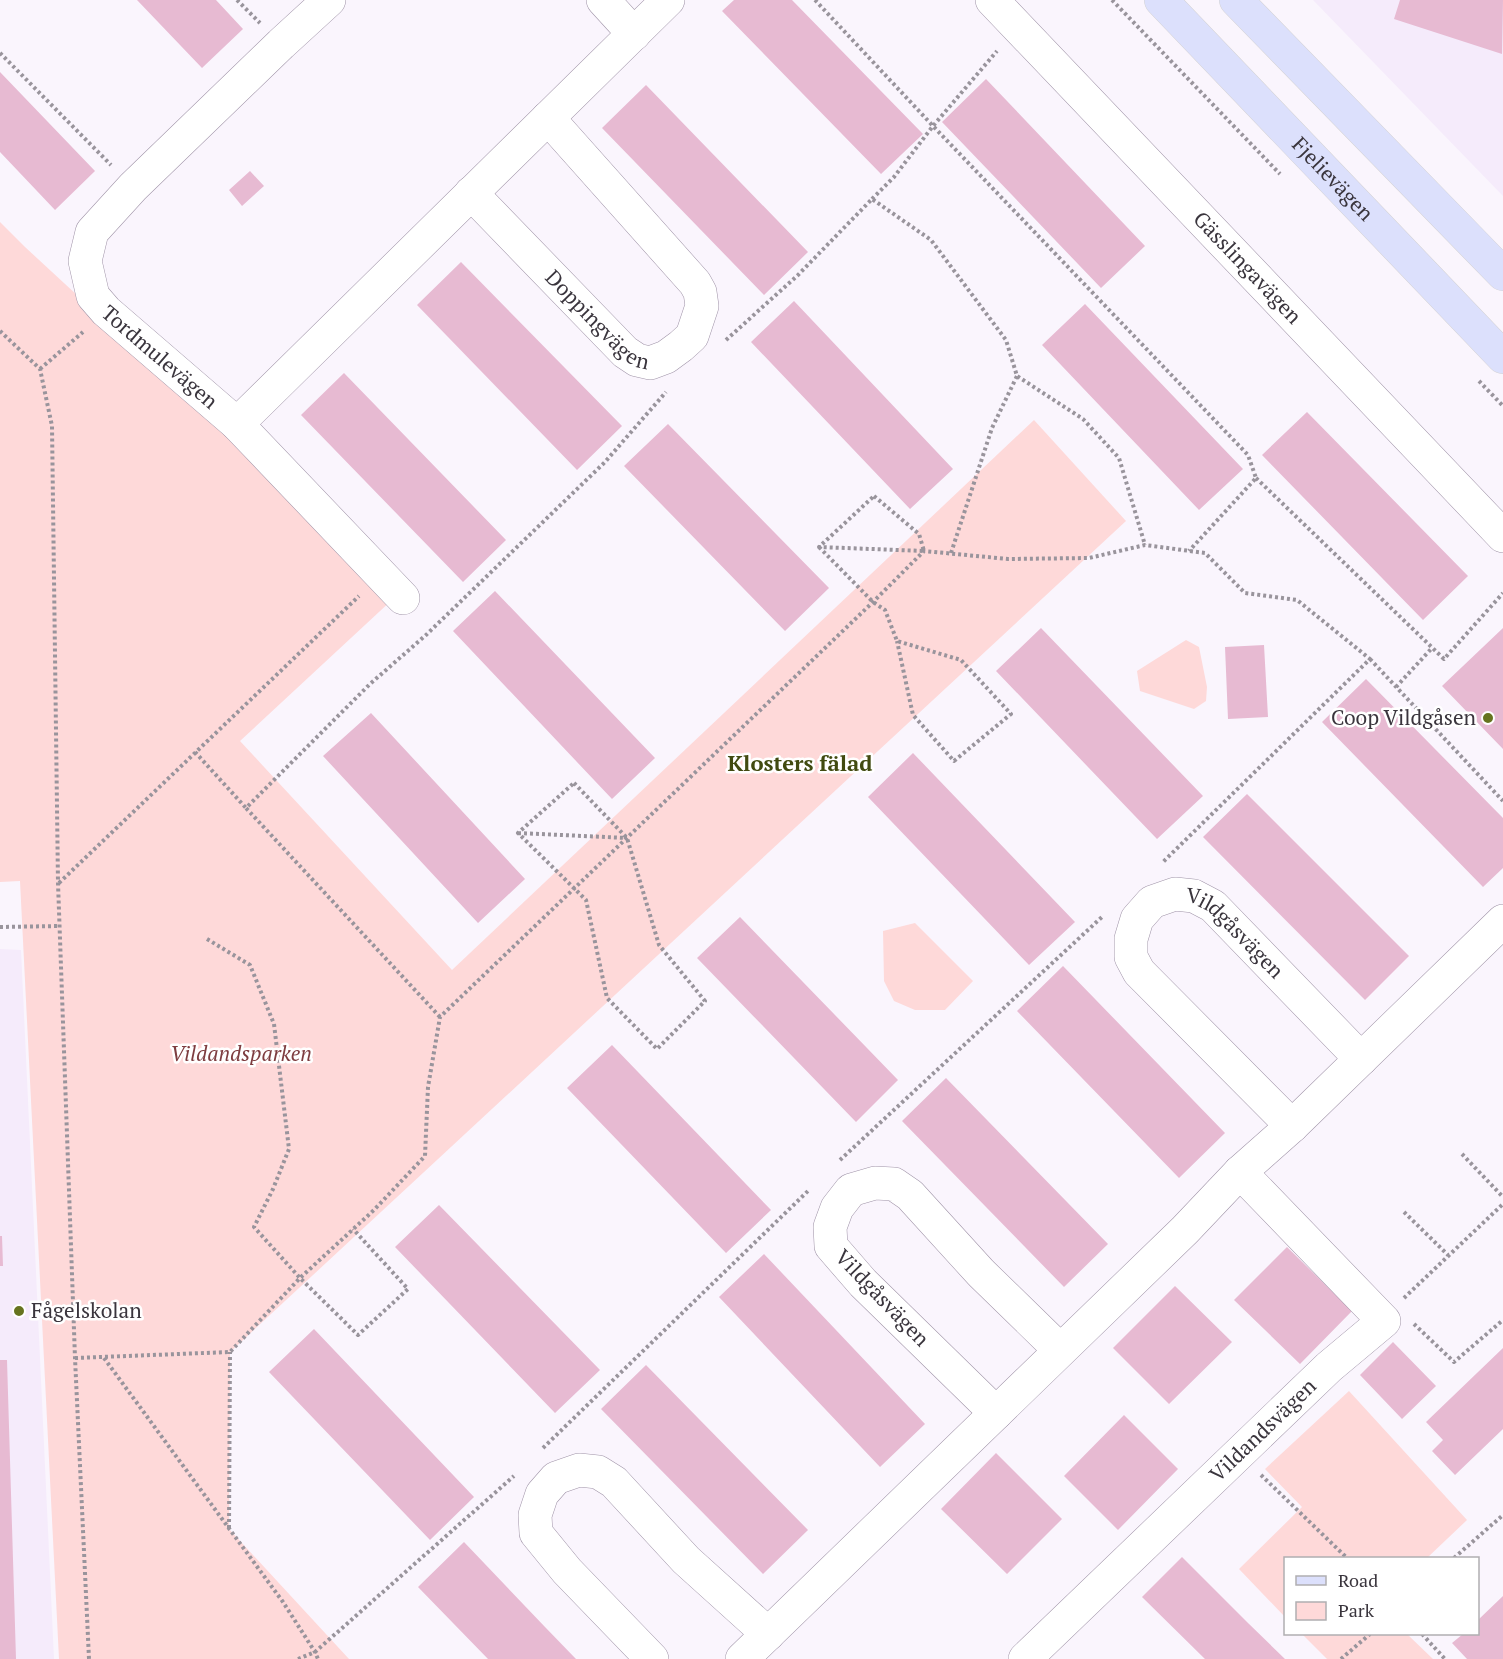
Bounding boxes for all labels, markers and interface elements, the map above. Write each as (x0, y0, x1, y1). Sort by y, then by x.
street label: Fjelievägen (1286, 130, 1381, 227)
street label: Gässlingavägen (1188, 205, 1309, 330)
street label: Doppingvägen (540, 263, 653, 375)
street label: Tordmulevägen (96, 298, 225, 415)
place label: Coop Vildgåsen (1331, 703, 1477, 731)
marker: Coop Vildgåsen (1481, 711, 1495, 725)
district label: Klosters fälad (727, 748, 873, 777)
street label: Vildgåsvägen (1185, 880, 1291, 984)
park label: Vildandsparken (170, 1039, 312, 1067)
street label: Vildgåsvägen (829, 1243, 936, 1352)
place label: Fågelskolan (31, 1296, 142, 1324)
marker: Fågelskolan (12, 1304, 26, 1318)
street label: Vildandsvägen (1203, 1371, 1322, 1488)
legend (1284, 1557, 1479, 1635)
text: Road (1338, 1568, 1378, 1592)
text: Park (1338, 1598, 1375, 1622)

